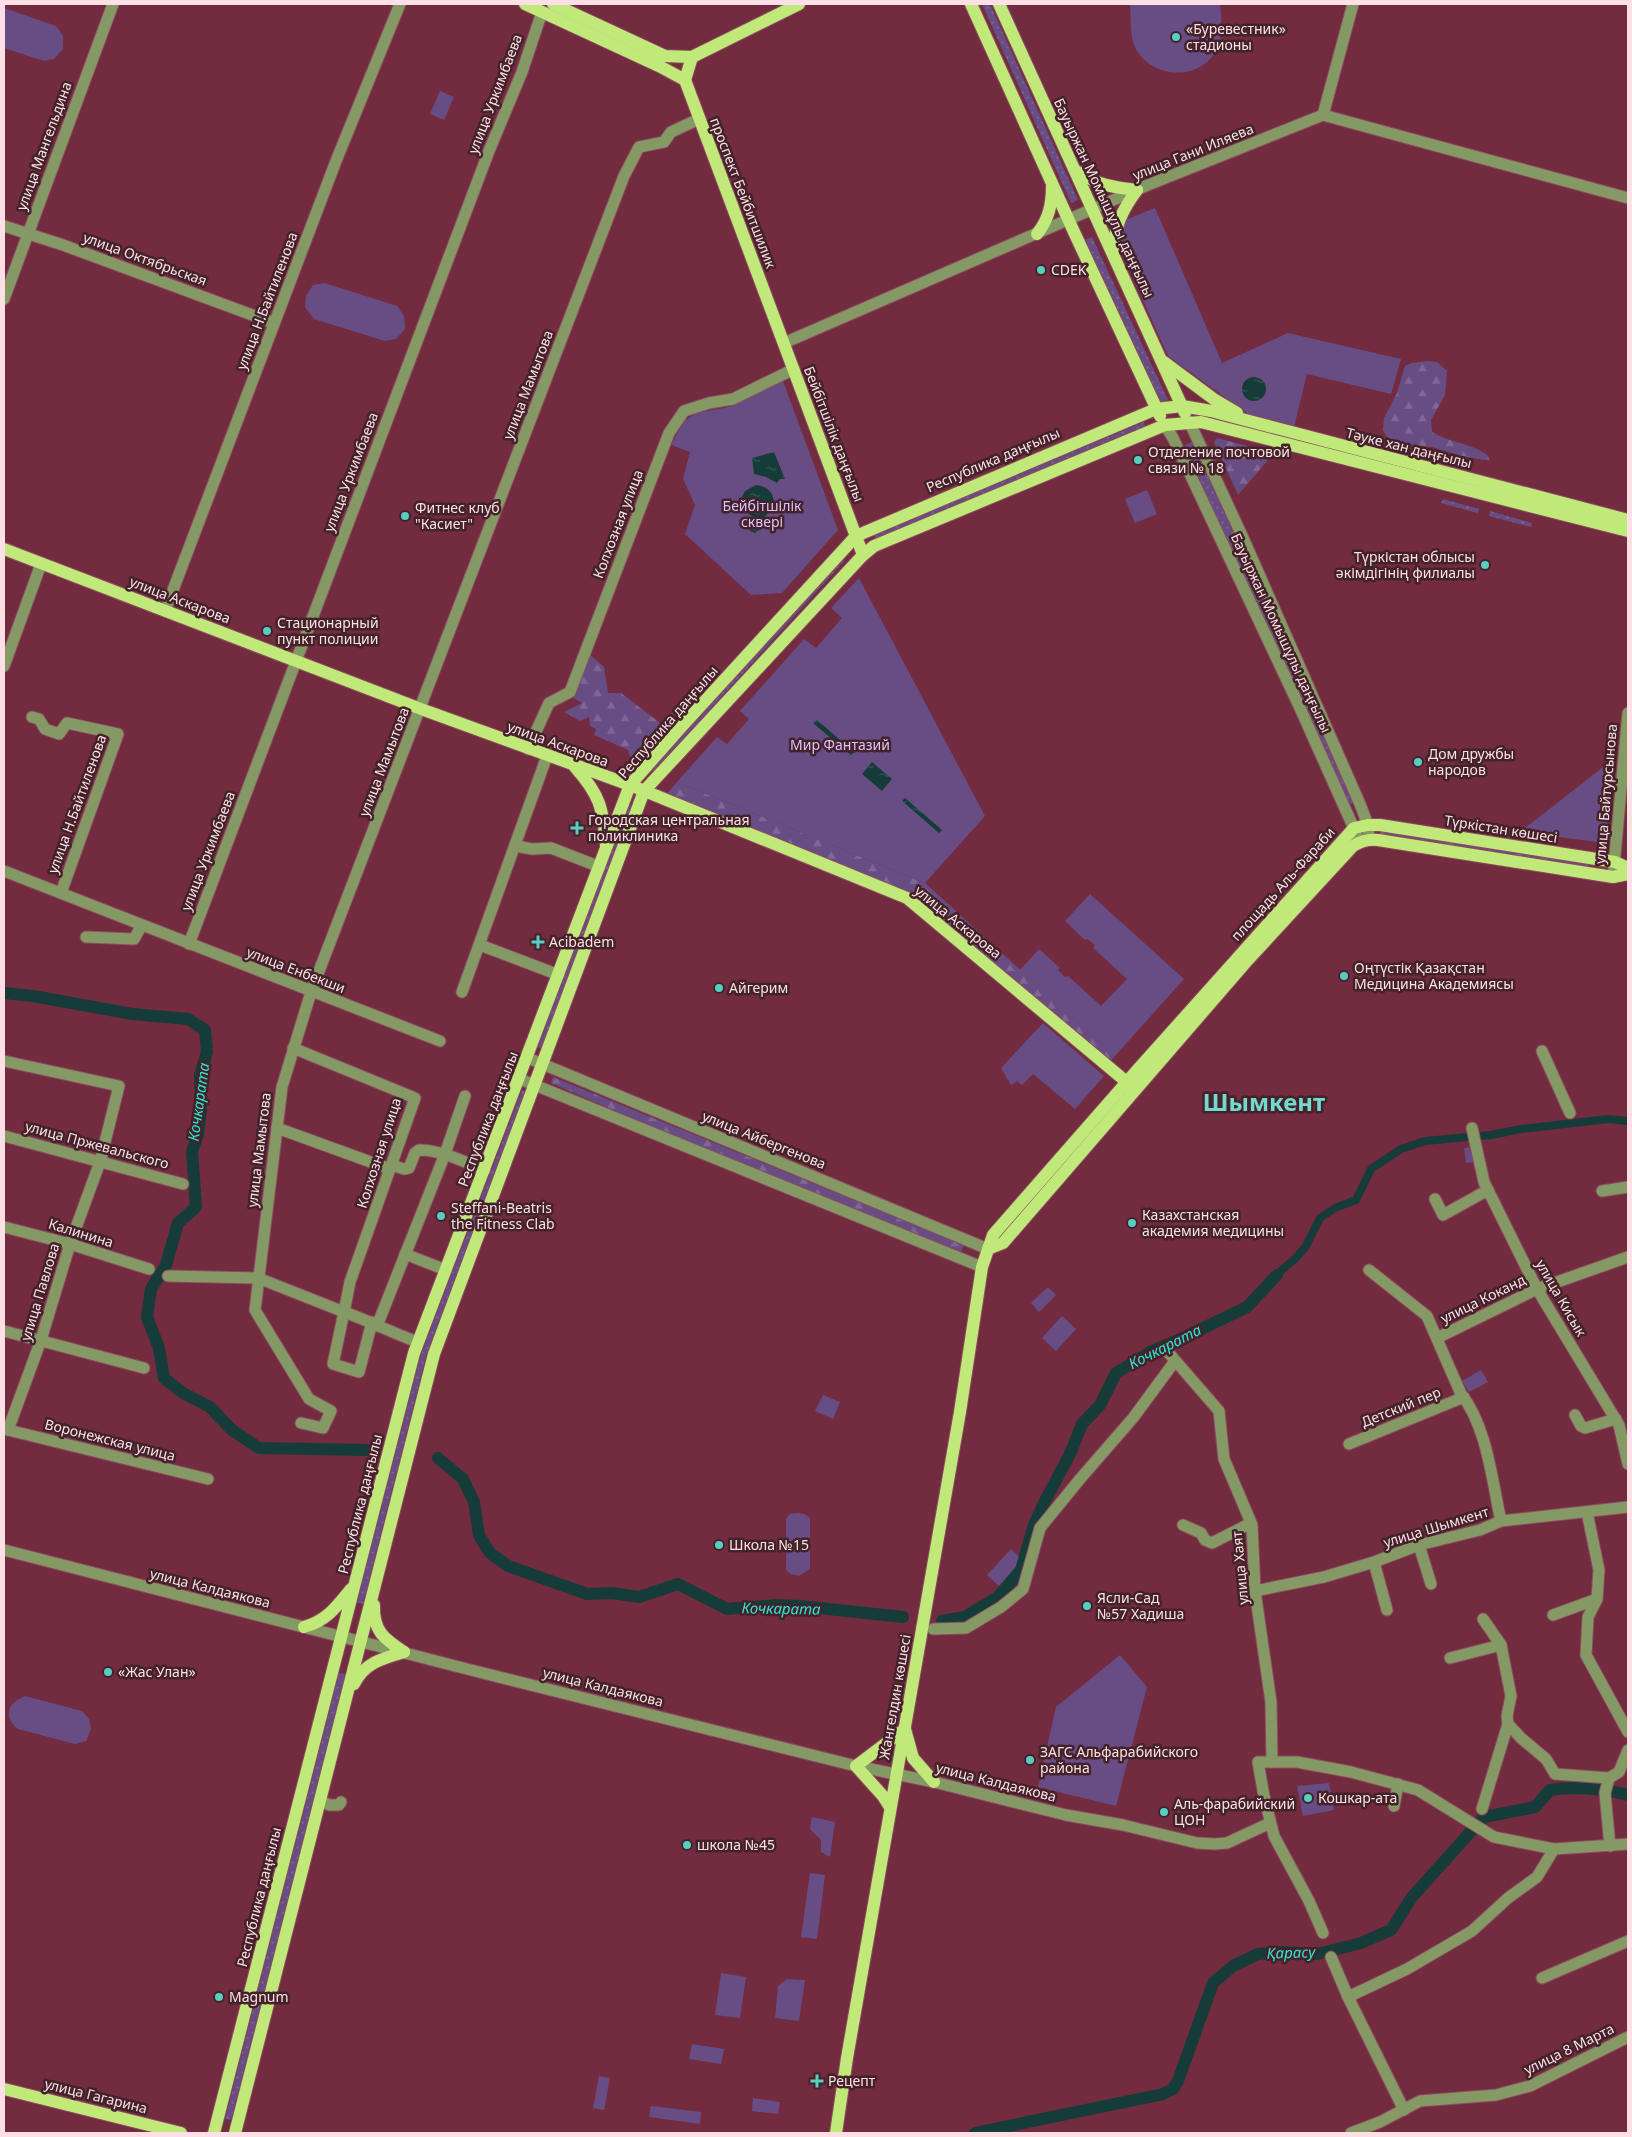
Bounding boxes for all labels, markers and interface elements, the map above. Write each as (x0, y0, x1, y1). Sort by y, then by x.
place label: «Буревестник» стадионы (1186, 19, 1286, 54)
street label: улица Уркимбаева (463, 31, 526, 156)
marker: «Буревестник» стадионы (1170, 31, 1182, 43)
street label: улица Мангельдина (11, 79, 76, 213)
street label: Бауыржан Момышұлы даңғылы (1050, 95, 1159, 301)
street label: проспект Бейбитшилик (706, 115, 781, 271)
street label: улица Гани Иляева (1130, 119, 1256, 184)
street label: улица Октябрьская (81, 227, 210, 290)
street label: улица Н.Байтиленова (231, 229, 302, 373)
place label: CDEK (1051, 260, 1087, 279)
marker: CDEK (1035, 264, 1047, 276)
street label: улица Мамытова (498, 327, 557, 442)
street label: Бейбітшілік даңғылы (800, 363, 869, 504)
street label: улица Уркимбаева (319, 409, 382, 534)
street label: Республика даңғылы (923, 423, 1063, 496)
street label: Тәуке хан даңғылы (1344, 423, 1474, 472)
place label: Отделение почтовой связи № 18 (1148, 442, 1290, 477)
marker: Отделение почтовой связи № 18 (1132, 454, 1144, 466)
street label: Колхозная улица (588, 467, 647, 581)
park label: Бейбітшілік сквері (723, 496, 802, 531)
place label: Фитнес клуб "Касиет" (415, 498, 500, 533)
marker: Фитнес клуб "Касиет" (399, 510, 411, 522)
street label: Бауыржан Момышұлы даңғылы (1227, 530, 1336, 736)
place label: Түркістан облысы әкімдігінің филиалы (1336, 547, 1475, 582)
marker: Түркістан облысы әкімдігінің филиалы (1479, 559, 1491, 571)
street label: улица Аскарова (127, 572, 233, 627)
place label: Стационарный пункт полиции (277, 613, 379, 648)
marker: Стационарный пункт полиции (261, 625, 273, 637)
street label: Республика даңғылы (613, 661, 722, 782)
street label: улица Мамытова (354, 704, 413, 819)
street label: улица Аскарова (505, 716, 611, 771)
street label: улица Байтурсынова (1590, 723, 1621, 865)
street label: улица Н.Байтиленова (43, 732, 110, 876)
park label: Мир Фантазий (790, 735, 890, 754)
place label: Дом дружбы народов (1428, 744, 1514, 779)
marker: Дом дружбы народов (1412, 756, 1424, 768)
street label: улица Уркимбаева (176, 788, 239, 913)
place label: Городская центральная поликлиника (588, 810, 750, 845)
street label: Түркістан көшесі (1443, 810, 1559, 847)
marker: Городская центральная поликлиника (570, 821, 584, 835)
street label: площадь Аль-Фараби (1226, 823, 1339, 945)
street label: улица Аскарова (911, 881, 1006, 963)
place label: Acibadem (549, 932, 614, 951)
marker: Acibadem (531, 935, 545, 949)
street label: улица Енбекши (244, 942, 348, 997)
place label: Оңтүстік Қазақстан Медицина Академиясы (1354, 958, 1514, 993)
marker: Оңтүстік Қазақстан Медицина Академиясы (1338, 970, 1350, 982)
place label: Айгерим (729, 978, 788, 997)
marker: Айгерим (713, 982, 725, 994)
street label: Республика даңғылы (453, 1048, 522, 1189)
water label: Кочкарата (183, 1061, 213, 1142)
district label: Шымкент (1203, 1085, 1325, 1118)
street label: улица Мамытова (242, 1091, 275, 1208)
street label: Колхозная улица (352, 1095, 405, 1210)
street label: улица Айбергенова (700, 1106, 829, 1173)
street label: улица Пржевальского (23, 1116, 171, 1173)
place label: Steffani-Beatris the Fitness Clab (451, 1198, 555, 1233)
place label: Казахстанская академия медицины (1142, 1205, 1284, 1240)
marker: Steffani-Beatris the Fitness Clab (435, 1210, 447, 1222)
street label: Калинина (46, 1214, 116, 1251)
marker: Казахстанская академия медицины (1126, 1217, 1138, 1229)
street label: улица Павлова (16, 1241, 63, 1343)
street label: улица Кисык (1532, 1256, 1591, 1340)
street label: улица Коканд (1437, 1270, 1529, 1327)
water label: Кочкарата (1125, 1319, 1205, 1373)
street label: Детский пер (1358, 1382, 1443, 1431)
street label: Воронежская улица (43, 1414, 177, 1465)
street label: Республика даңғылы (333, 1432, 386, 1576)
street label: улица Шымкент (1381, 1501, 1491, 1552)
street label: улица Хаят (1227, 1530, 1252, 1606)
place label: Школа №15 (729, 1535, 809, 1554)
marker: Школа №15 (713, 1539, 725, 1551)
street label: улица Калдаякова (148, 1563, 272, 1612)
place label: Ясли-Сад №57 Хадиша (1097, 1588, 1184, 1623)
water label: Кочкарата (741, 1597, 821, 1619)
marker: Ясли-Сад №57 Хадиша (1081, 1600, 1093, 1612)
street label: Жангелдин көшесі (874, 1633, 915, 1761)
place label: «Жас Улан» (118, 1662, 196, 1681)
street label: улица Калдаякова (541, 1662, 665, 1711)
marker: «Жас Улан» (102, 1666, 114, 1678)
place label: ЗАГС Альфарабийского района (1040, 1742, 1198, 1777)
marker: ЗАГС Альфарабийского района (1024, 1754, 1036, 1766)
street label: улица Калдаякова (934, 1757, 1058, 1806)
place label: Кошкар-ата (1318, 1788, 1397, 1807)
marker: Кошкар-ата (1302, 1792, 1314, 1804)
place label: Аль-фарабийский ЦОН (1174, 1794, 1295, 1829)
marker: Аль-фарабийский ЦОН (1158, 1806, 1170, 1818)
street label: Республика даңғылы (232, 1825, 285, 1969)
place label: школа №45 (697, 1835, 775, 1854)
marker: школа №45 (681, 1839, 693, 1851)
water label: Қарасу (1266, 1941, 1316, 1963)
place label: Magnum (229, 1987, 289, 2006)
marker: Magnum (213, 1991, 225, 2003)
street label: улица 8 Марта (1521, 2019, 1617, 2079)
place label: Рецепт (828, 2071, 876, 2090)
street label: улица Гагарина (43, 2074, 149, 2117)
marker: Рецепт (810, 2074, 824, 2088)

